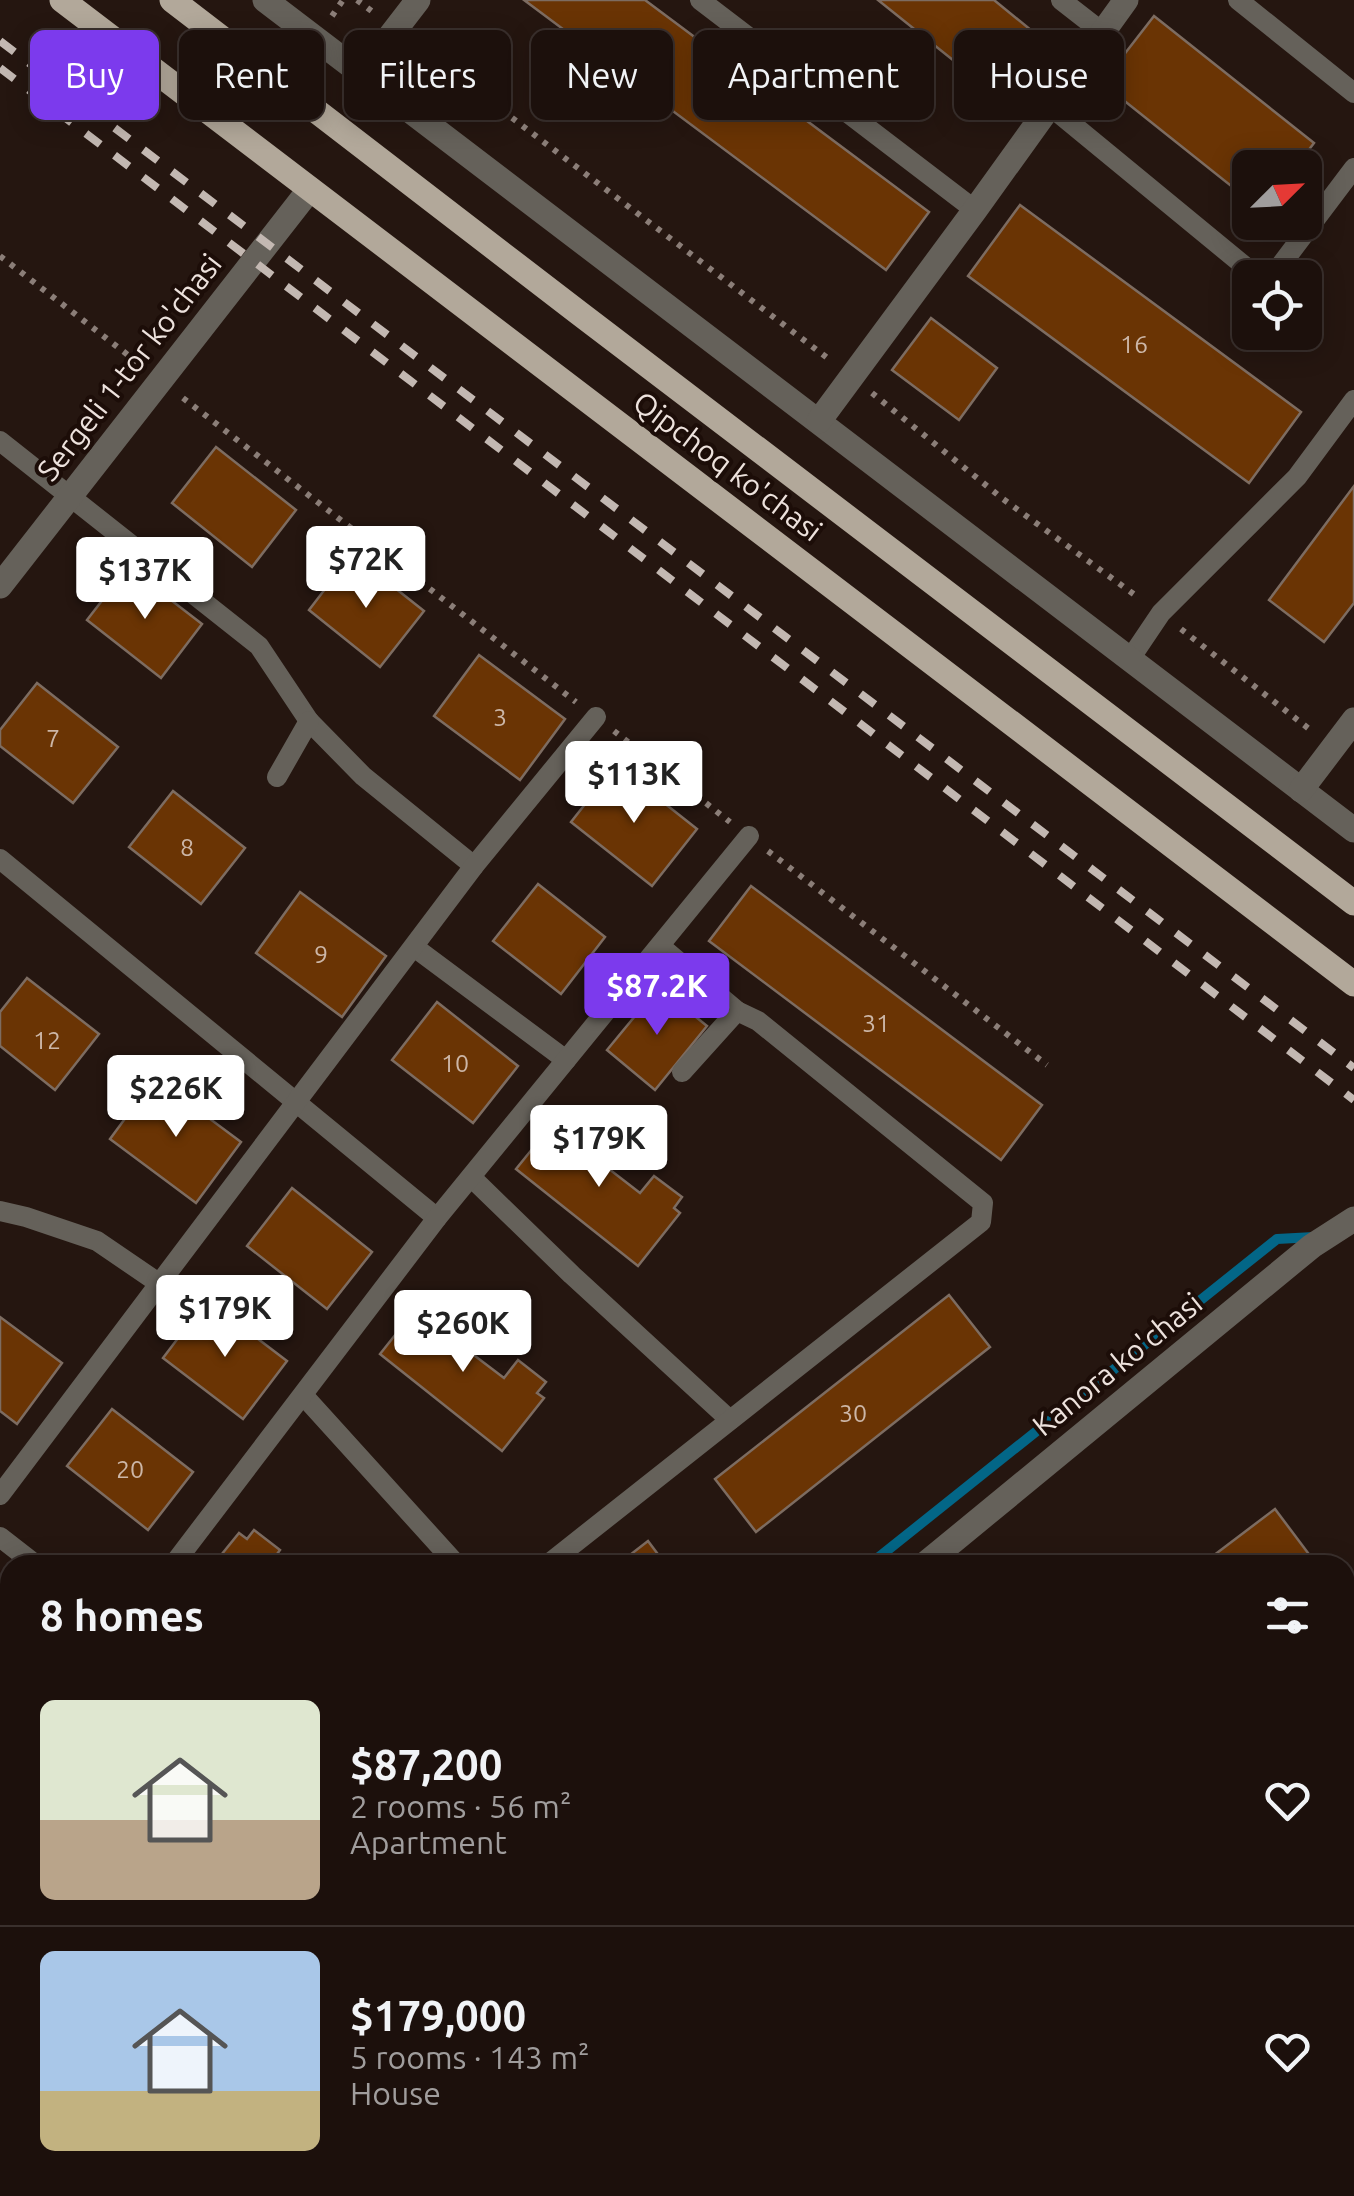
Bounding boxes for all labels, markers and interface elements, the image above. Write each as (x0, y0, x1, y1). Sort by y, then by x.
chip: Buy (30, 30, 159, 120)
chip: Rent (179, 30, 324, 120)
chip: Filters (344, 30, 511, 120)
chip: New (531, 30, 673, 120)
chip: Apartment (693, 30, 934, 120)
chip: House (954, 30, 1124, 120)
north arrow (1232, 150, 1322, 240)
map controls (1232, 150, 1322, 350)
street label: Sergeli 1-tor ko'chasi (30, 247, 228, 487)
button: locate (1232, 260, 1322, 350)
house number: 16 (1120, 330, 1148, 358)
street label: Qipchoq ko'chasi (627, 384, 829, 548)
pin: $72K (307, 526, 425, 611)
pin: $137K (75, 537, 215, 622)
text: $72K (328, 540, 404, 576)
text: $137K (98, 551, 192, 587)
house number: 3 (493, 703, 507, 731)
house number: 7 (46, 724, 60, 752)
pin: $113K (564, 741, 704, 826)
text: $113K (587, 755, 681, 791)
house number: 8 (180, 833, 194, 861)
house number: 9 (314, 940, 328, 968)
pin: $87.2K (576, 953, 738, 1038)
text: $87.2K (606, 967, 708, 1003)
house number: 31 (862, 1009, 890, 1037)
house number: 12 (33, 1026, 61, 1054)
house number: 10 (441, 1049, 469, 1077)
pin: $226K (106, 1055, 246, 1140)
text: $226K (129, 1069, 223, 1105)
pin: $179K (529, 1105, 669, 1190)
text: $179K (552, 1119, 646, 1155)
pin: $179K (155, 1275, 295, 1360)
street label: Kanora ko'chasi (1026, 1286, 1208, 1442)
text: $179K (178, 1289, 272, 1325)
pin: $260K (393, 1290, 533, 1375)
text: $260K (416, 1304, 510, 1340)
house number: 30 (839, 1399, 867, 1427)
house number: 20 (116, 1455, 144, 1483)
icon: filters (1260, 1588, 1315, 1643)
text: 8 homes (40, 1592, 204, 1639)
icon: home (120, 1740, 240, 1860)
text: $87,200 (350, 1741, 502, 1788)
icon: heart (1260, 1773, 1315, 1828)
text: 2 rooms · 56 m² (350, 1788, 571, 1824)
text: Apartment (350, 1824, 507, 1860)
icon: home (120, 1991, 240, 2111)
text: $179,000 (350, 1992, 526, 2039)
icon: heart (1260, 2024, 1315, 2079)
text: 5 rooms · 143 m² (350, 2039, 590, 2075)
text: House (350, 2075, 441, 2111)

